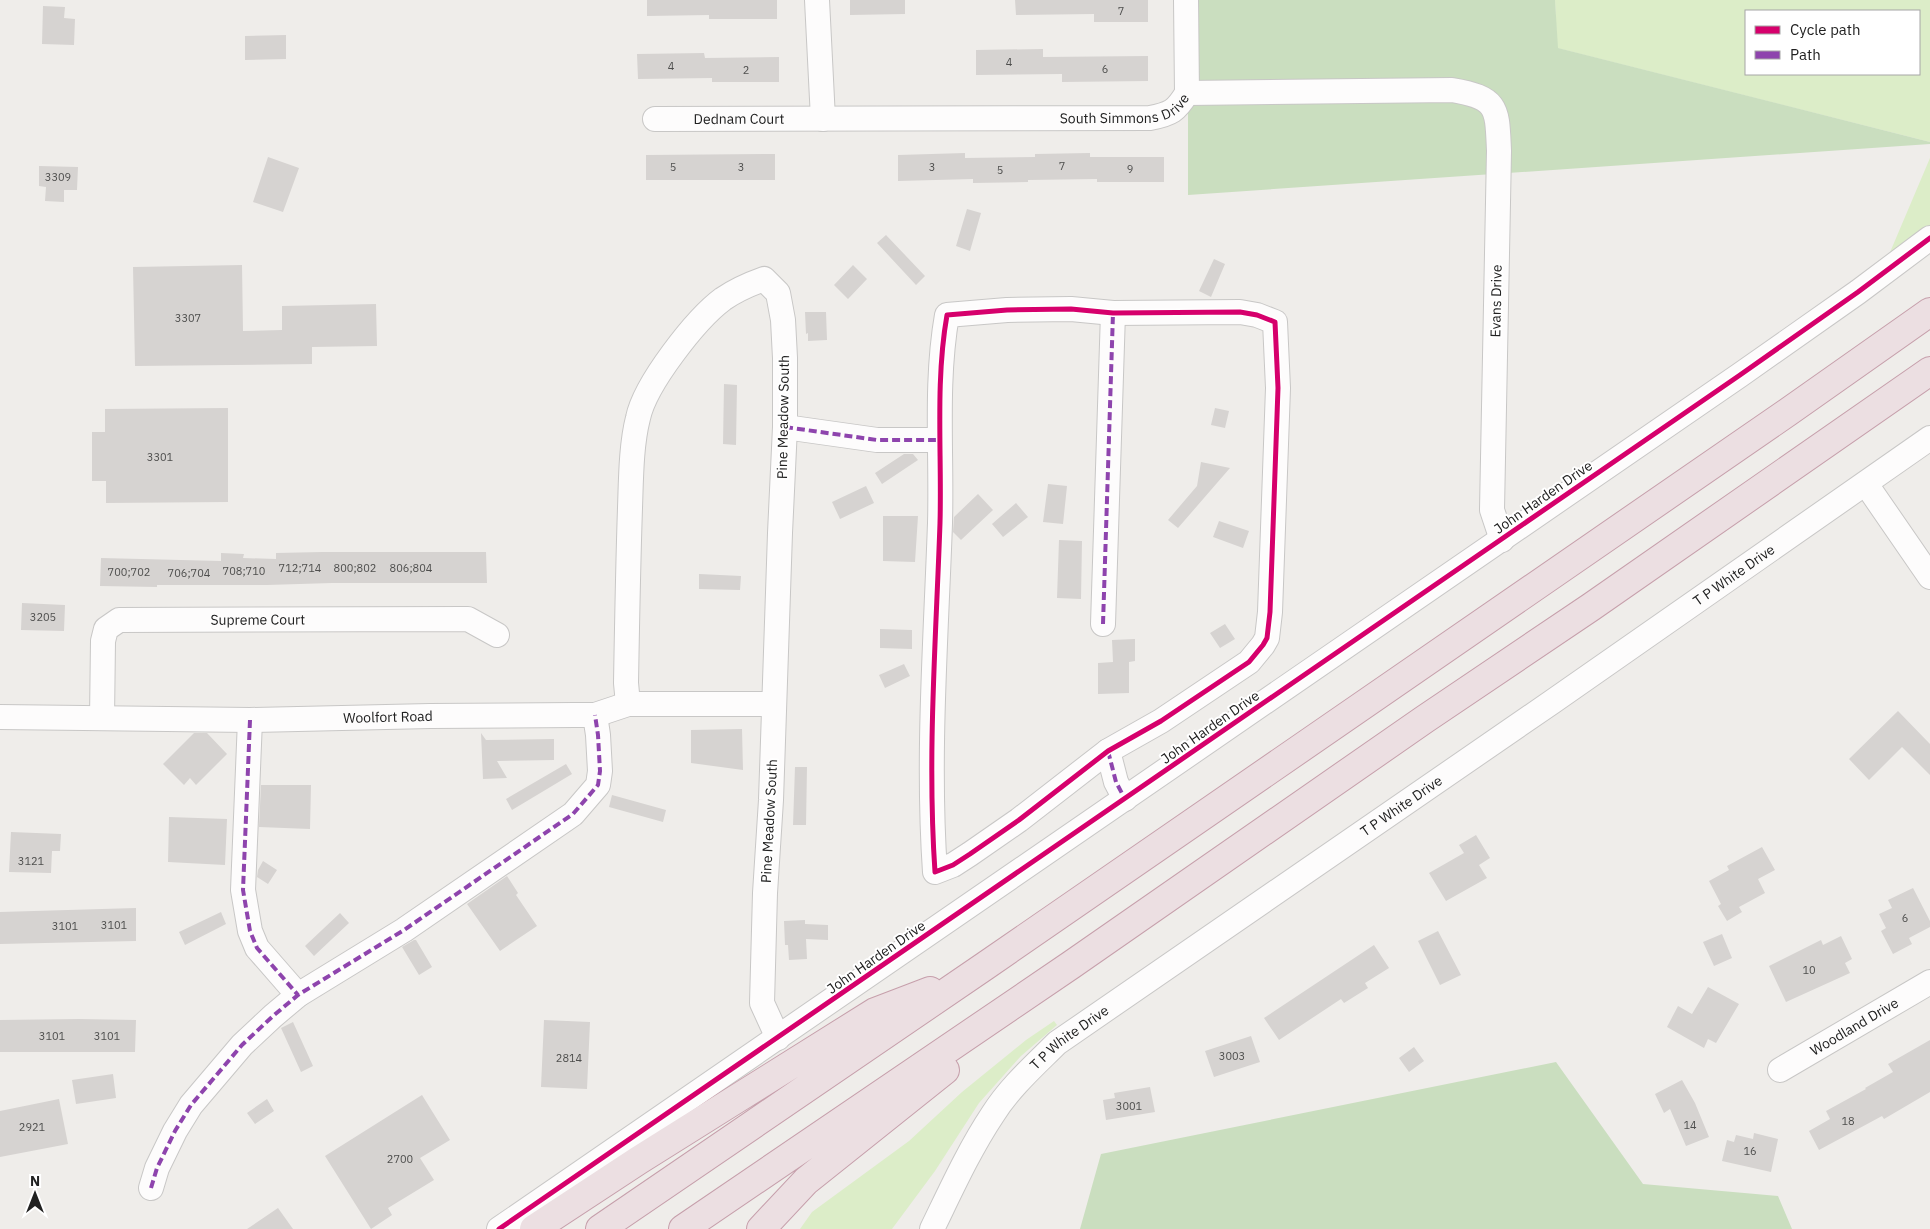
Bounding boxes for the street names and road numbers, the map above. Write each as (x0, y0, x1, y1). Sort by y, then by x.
street label: South Simmons Drive (1060, 90, 1193, 127)
street label: Dednam Court (694, 110, 785, 128)
street label: Evans Drive (1486, 264, 1506, 338)
street label: Pine Meadow South (773, 355, 793, 479)
street label: John Harden Drive (1490, 456, 1596, 538)
street label: T P White Drive (1690, 540, 1778, 610)
street label: Supreme Court (210, 610, 305, 629)
street label: John Harden Drive (1157, 686, 1263, 768)
street label: Woolfort Road (343, 707, 433, 727)
street label: Pine Meadow South (757, 759, 781, 883)
street label: T P White Drive (1357, 771, 1446, 840)
street label: John Harden Drive (823, 916, 929, 998)
street label: Woodland Drive (1807, 993, 1902, 1059)
street label: T P White Drive (1026, 1001, 1112, 1074)

